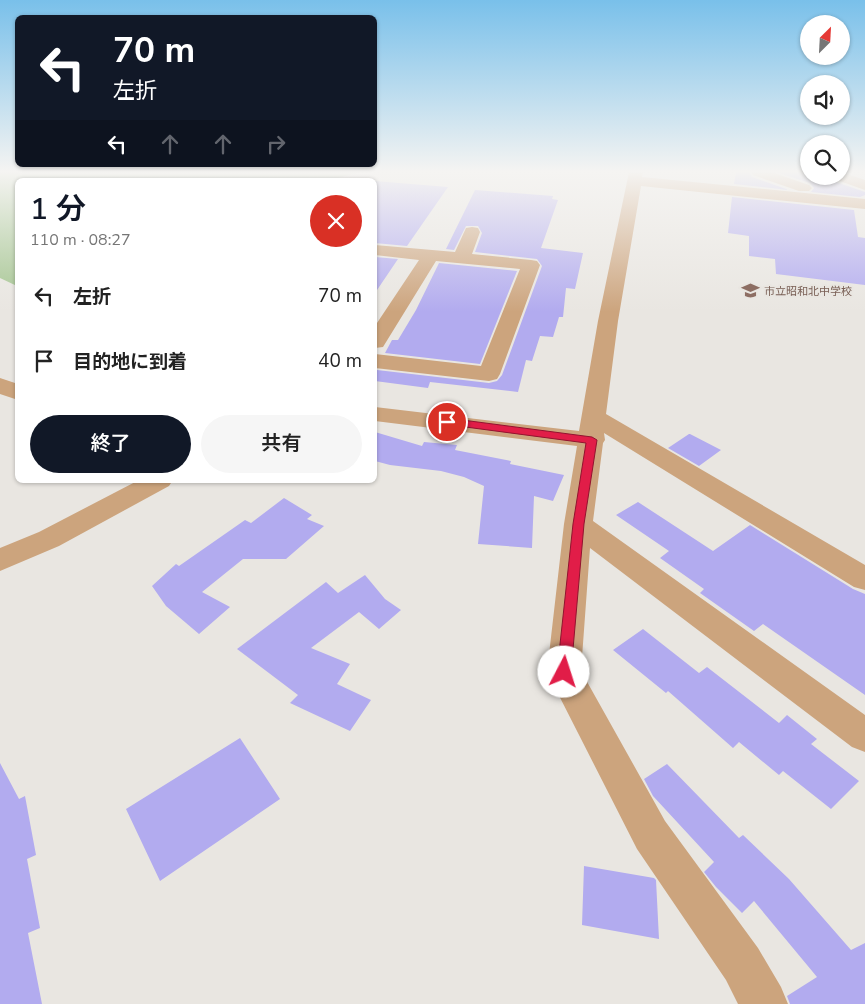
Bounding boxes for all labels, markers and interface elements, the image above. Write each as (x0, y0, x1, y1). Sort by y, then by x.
north arrow (800, 15, 850, 65)
map controls (800, 15, 850, 185)
text: 70 m (113, 27, 195, 74)
icon: left (30, 35, 95, 100)
button: sound (800, 75, 850, 125)
text: 左折 (113, 76, 157, 106)
icon: left (103, 130, 131, 158)
icon: ahead (156, 130, 184, 158)
icon: ahead (209, 130, 237, 158)
icon: right (262, 130, 290, 158)
button: search (800, 135, 850, 185)
text: 1 分 (30, 189, 86, 230)
button: close (310, 195, 362, 247)
text: 110 m · 08:27 (30, 229, 131, 251)
school or university icon: 市立昭和北中学校 (740, 281, 760, 301)
icon: left (30, 282, 58, 310)
text: 70 m (318, 283, 362, 309)
text: 左折 (73, 284, 111, 310)
place label: 市立昭和北中学校 (764, 284, 852, 299)
icon: arrive (30, 347, 58, 375)
text: 40 m (318, 348, 362, 374)
text: 目的地に到着 (73, 349, 187, 375)
pin (426, 401, 468, 443)
icon: arrive (433, 408, 461, 436)
button: 終了 (30, 415, 191, 473)
button: 共有 (201, 415, 362, 473)
position arrow (537, 645, 589, 697)

